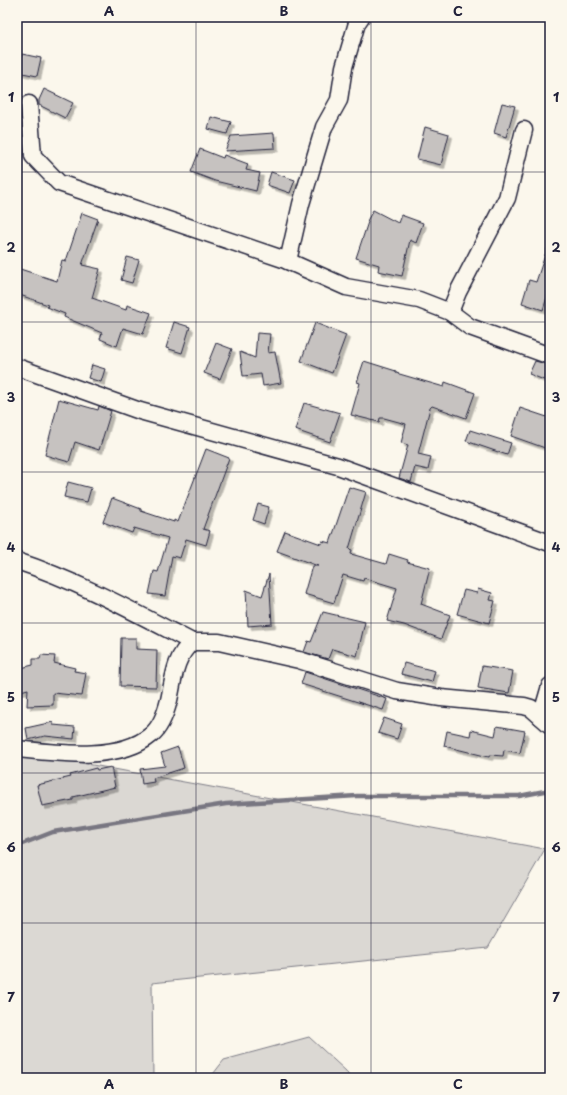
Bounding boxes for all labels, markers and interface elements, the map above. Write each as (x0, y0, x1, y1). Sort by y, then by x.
text: A (104, 1, 114, 20)
text: B (280, 1, 289, 20)
text: C (453, 1, 463, 20)
text: 1 (8, 87, 14, 106)
text: 1 (553, 87, 559, 106)
text: 2 (6, 237, 16, 256)
text: 2 (551, 237, 561, 256)
text: 3 (7, 387, 16, 406)
text: 3 (552, 387, 561, 406)
text: 4 (7, 537, 16, 556)
text: 4 (552, 537, 561, 556)
text: 5 (7, 687, 15, 706)
text: 5 (552, 687, 560, 706)
text: 6 (6, 837, 16, 856)
text: 6 (551, 837, 561, 856)
text: 7 (7, 987, 15, 1006)
text: 7 (552, 987, 560, 1006)
text: A (104, 1074, 114, 1093)
text: B (280, 1074, 289, 1093)
text: C (453, 1074, 463, 1093)

